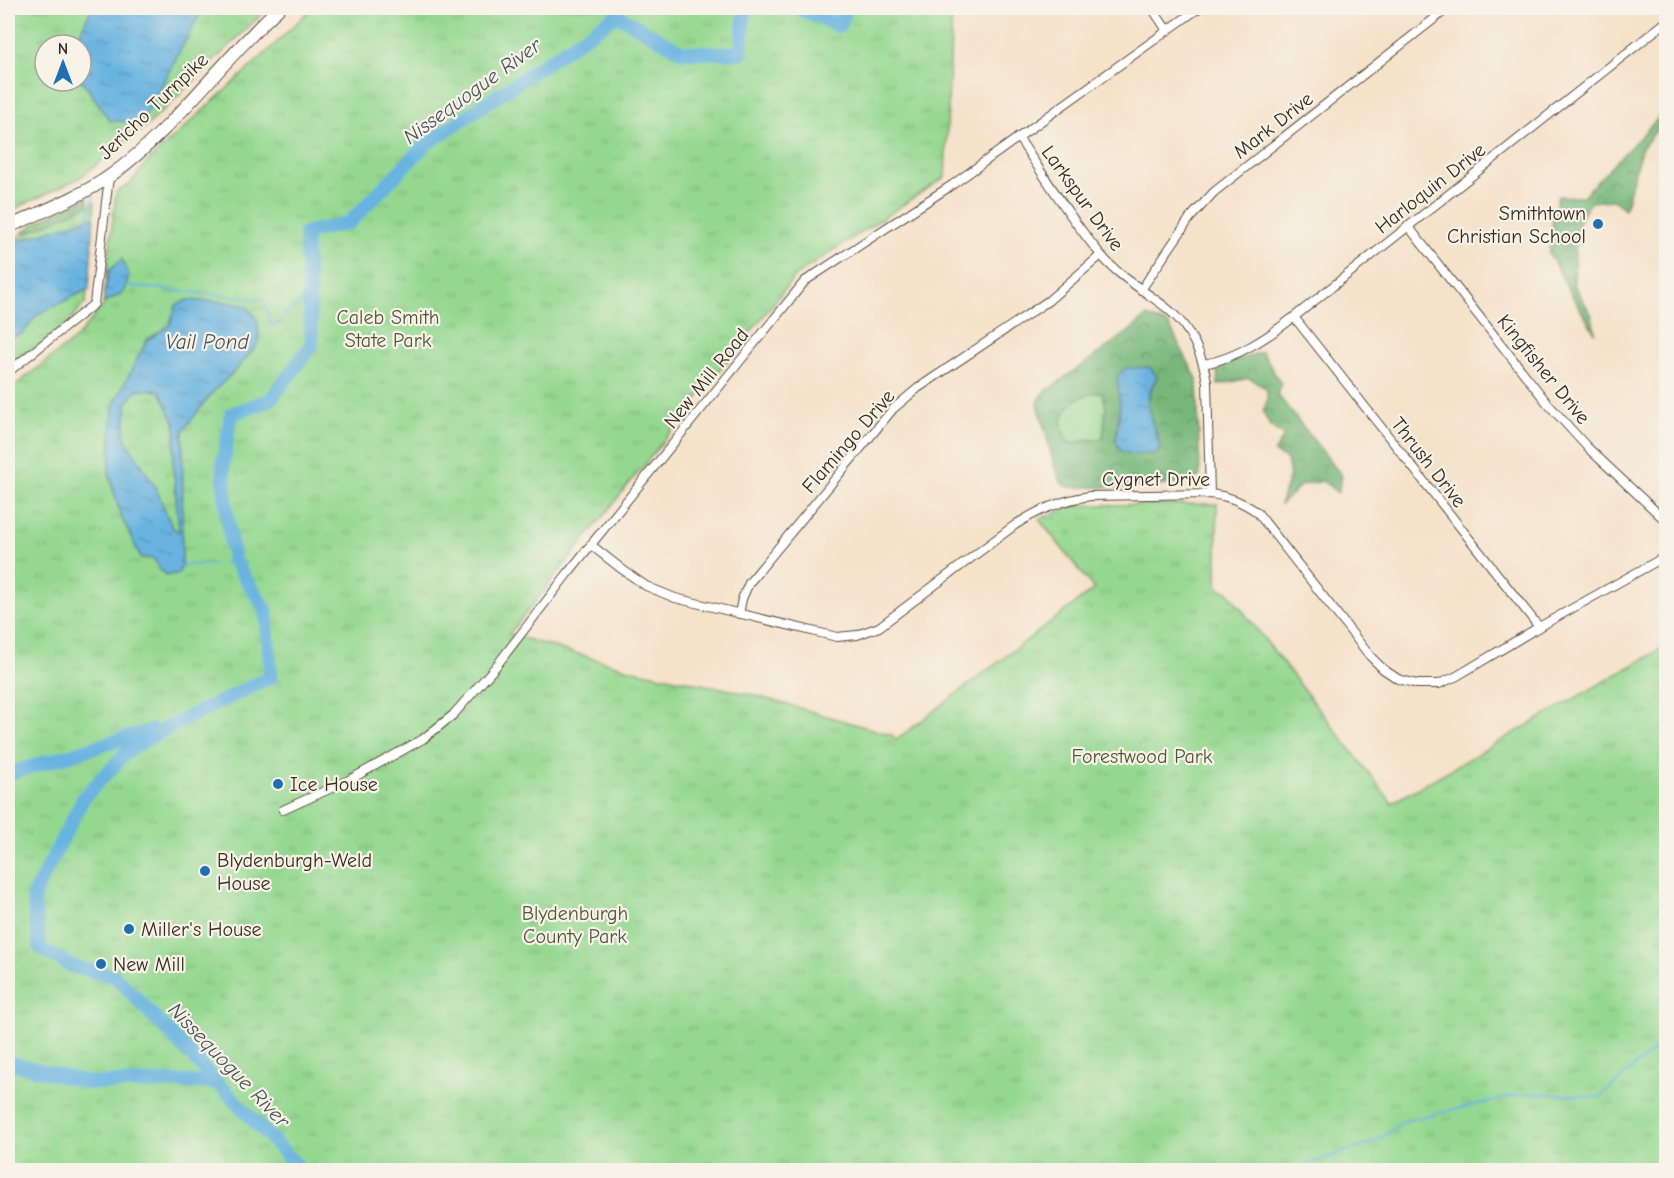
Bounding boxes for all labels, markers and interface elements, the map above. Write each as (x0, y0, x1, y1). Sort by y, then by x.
water label: Nissequogue River (399, 32, 547, 149)
north arrow (33, 33, 93, 93)
text: N (58, 40, 68, 58)
street label: Jericho Turnpike (94, 48, 213, 164)
street label: Mark Drive (1229, 87, 1318, 164)
street label: Harloquin Drive (1371, 138, 1490, 239)
street label: Larkspur Drive (1037, 141, 1128, 255)
place label: Smithtown Christian School (1447, 202, 1586, 248)
marker: Smithtown Christian School (1591, 217, 1605, 231)
park label: Caleb Smith State Park (337, 306, 439, 352)
street label: Kingfisher Drive (1492, 310, 1595, 429)
street label: New Mill Road (659, 324, 754, 433)
water label: Vail Pond (165, 330, 249, 354)
street label: Flamingo Drive (797, 385, 899, 498)
street label: Thrush Drive (1386, 413, 1471, 512)
street label: Cygnet Drive (1102, 468, 1210, 491)
park label: Forestwood Park (1072, 745, 1213, 768)
place label: Ice House (290, 773, 378, 796)
marker: Ice House (271, 777, 285, 791)
place label: Blydenburgh-Weld House (217, 849, 372, 895)
marker: Blydenburgh-Weld House (198, 864, 212, 878)
park label: Blydenburgh County Park (522, 902, 628, 948)
place label: Miller's House (141, 918, 261, 941)
marker: Miller's House (122, 922, 136, 936)
place label: New Mill (113, 953, 185, 976)
marker: New Mill (94, 957, 108, 971)
water label: Nissequogue River (163, 998, 296, 1134)

